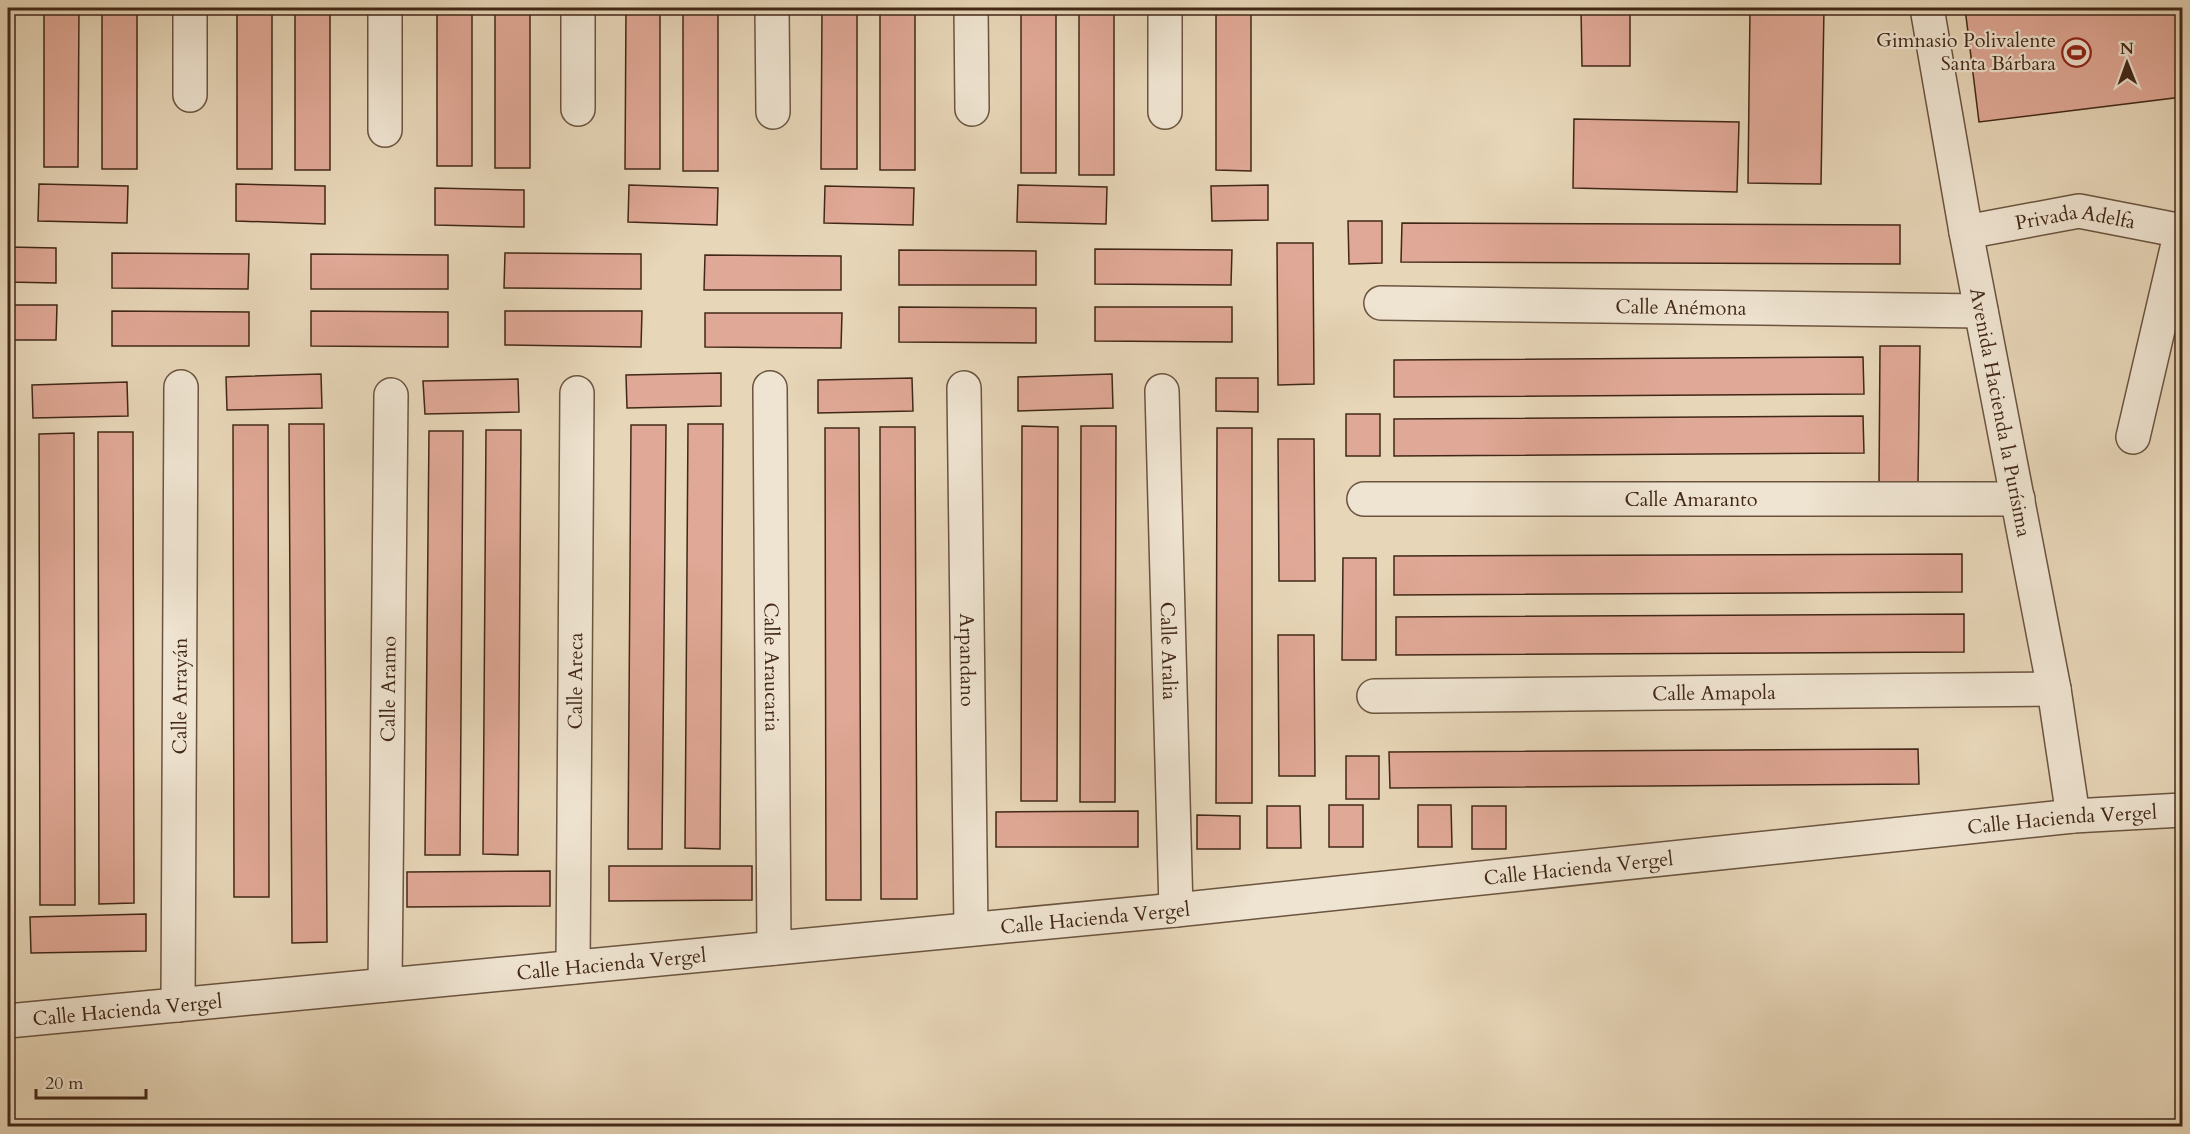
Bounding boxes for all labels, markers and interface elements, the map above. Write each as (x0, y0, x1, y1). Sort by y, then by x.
place label: Gimnasio Polivalente Santa Bárbara (1876, 27, 2056, 77)
north arrow (2097, 33, 2157, 93)
sports icon: Gimnasio Polivalente Santa Bárbara (2061, 36, 2093, 68)
text: N (2120, 38, 2134, 60)
street label: Privada Adelfa (2013, 197, 2138, 236)
street label: Avenida Hacienda la Purísima (1964, 285, 2038, 540)
street label: Calle Anémona (1615, 293, 1747, 321)
street label: Calle Amaranto (1625, 486, 1758, 513)
street label: Calle Aralia (1154, 601, 1184, 701)
street label: Calle Araucaria (758, 602, 786, 732)
street label: Arpandano (953, 613, 982, 707)
street label: Calle Areca (561, 632, 589, 730)
street label: Calle Aramo (374, 635, 402, 742)
street label: Calle Arrayán (166, 637, 193, 754)
street label: Calle Amapola (1652, 678, 1776, 707)
street label: Calle Hacienda Vergel (1966, 798, 2158, 841)
street label: Calle Hacienda Vergel (1482, 844, 1675, 891)
street label: Calle Hacienda Vergel (999, 895, 1191, 940)
street label: Calle Hacienda Vergel (515, 941, 707, 986)
street label: Calle Hacienda Vergel (31, 987, 224, 1032)
scale bar (36, 1062, 146, 1100)
text: 20 m (45, 1071, 84, 1096)

